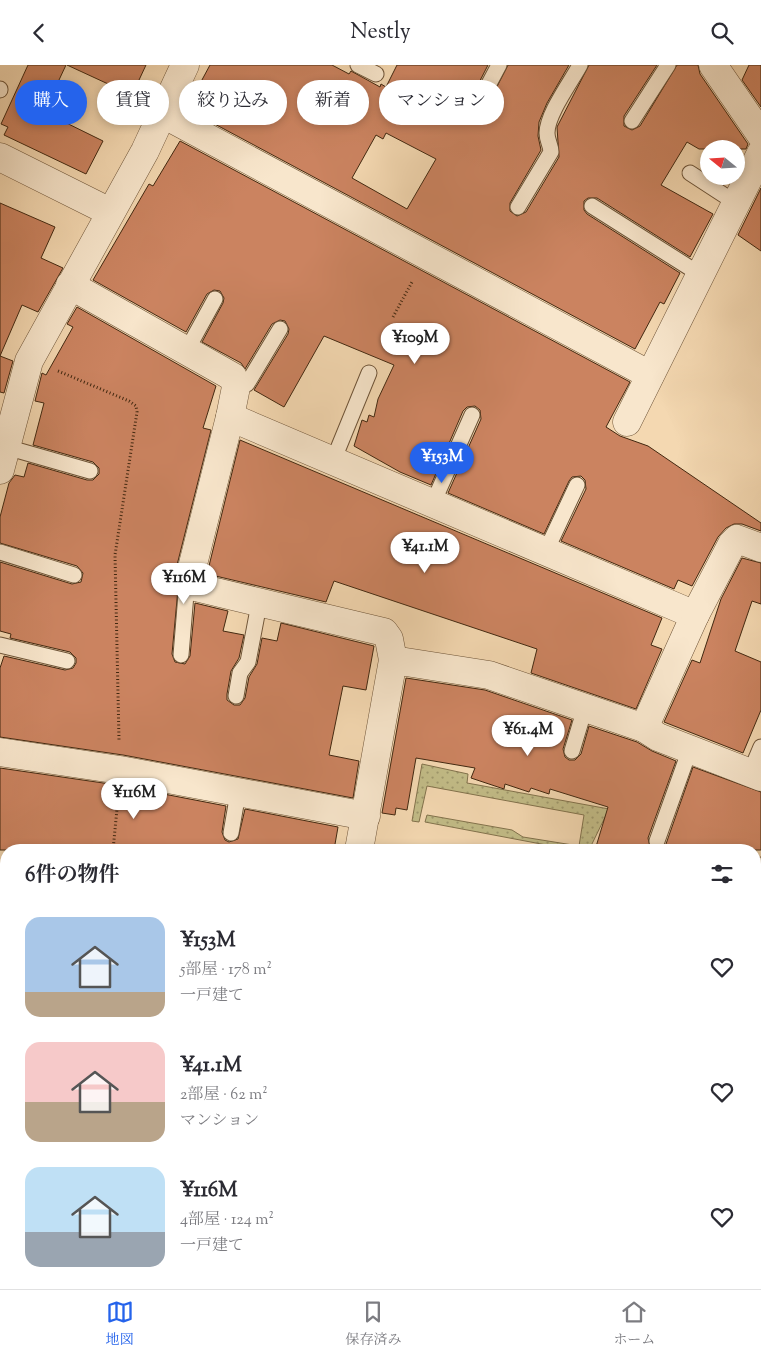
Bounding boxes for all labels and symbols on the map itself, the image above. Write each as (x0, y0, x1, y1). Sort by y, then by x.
north arrow (700, 140, 745, 185)
pin: ¥109M (380, 323, 450, 365)
pin: ¥153M (407, 441, 477, 484)
pin: ¥41.1M (384, 531, 466, 574)
pin: ¥116M (149, 563, 219, 605)
pin: ¥61.4M (487, 715, 569, 757)
pin: ¥116M (99, 777, 169, 820)

